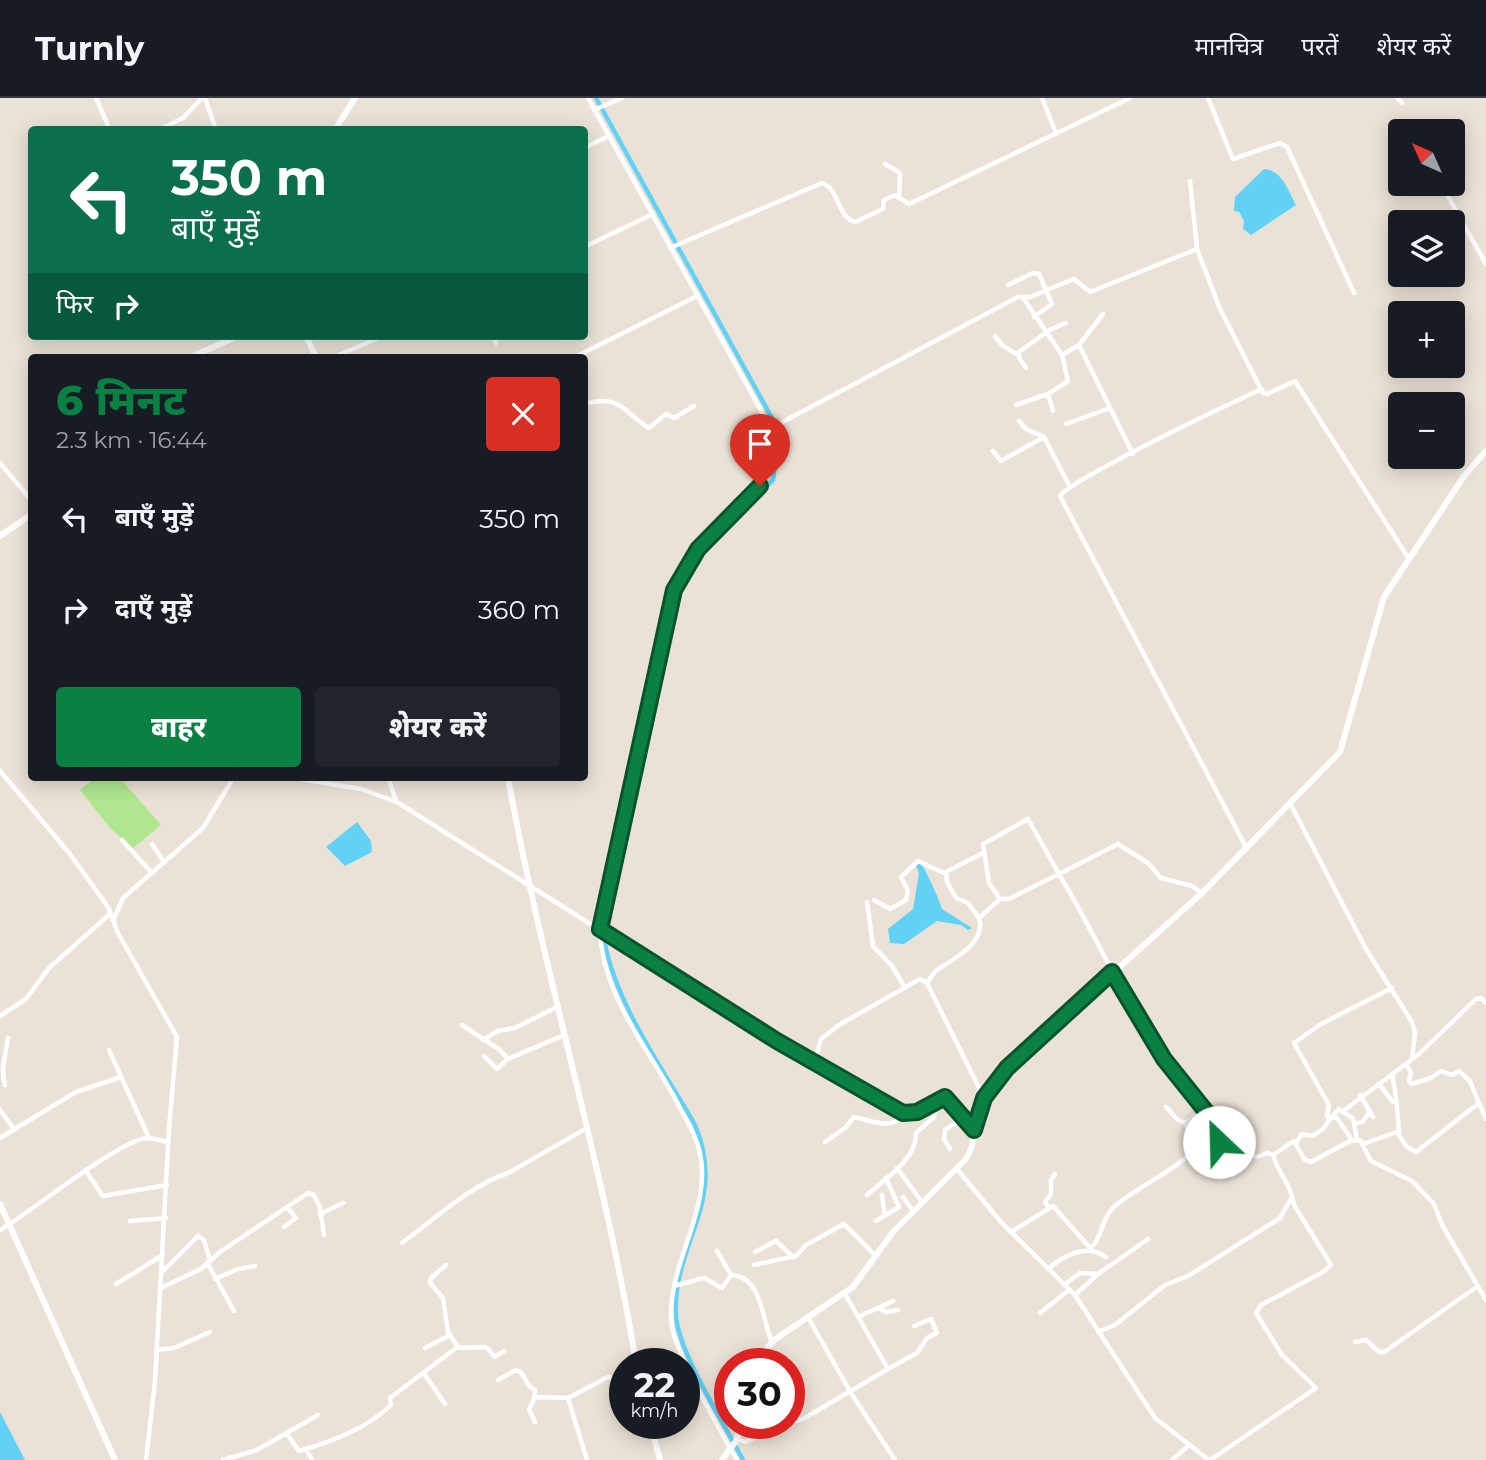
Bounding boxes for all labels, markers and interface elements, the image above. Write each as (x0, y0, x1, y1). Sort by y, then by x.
text: Turnly (35, 28, 144, 68)
text: मानचित्र (1195, 32, 1263, 61)
text: परतें (1301, 32, 1338, 61)
text: शेयर करें (1376, 32, 1451, 61)
north arrow (1388, 119, 1465, 196)
map controls (1388, 119, 1465, 469)
text: 350 m (171, 148, 327, 207)
icon: left (56, 154, 147, 245)
text: बाएँ मुड़ें (171, 208, 260, 247)
button: layers (1388, 210, 1465, 287)
icon: right (107, 287, 145, 325)
text: फिर (56, 288, 93, 320)
button: + (1388, 301, 1465, 378)
text: 6 मिनट (56, 374, 186, 426)
button: close (486, 377, 560, 451)
button: − (1388, 392, 1465, 469)
pin (730, 414, 790, 486)
icon: arrive (741, 425, 779, 463)
text: 2.3 km · 16:44 (56, 426, 207, 454)
icon: left (56, 500, 94, 538)
text: बाएँ मुड़ें (115, 501, 194, 533)
text: 350 m (479, 503, 560, 535)
icon: right (56, 591, 94, 629)
text: दाएँ मुड़ें (115, 592, 192, 624)
text: 360 m (478, 594, 560, 626)
button: बाहर (56, 687, 301, 767)
button: शेयर करें (315, 687, 560, 767)
position arrow (1182, 1105, 1256, 1179)
speed limit sign: 30 (714, 1348, 805, 1439)
text: 22 (634, 1363, 675, 1406)
text: km/h (630, 1400, 679, 1422)

